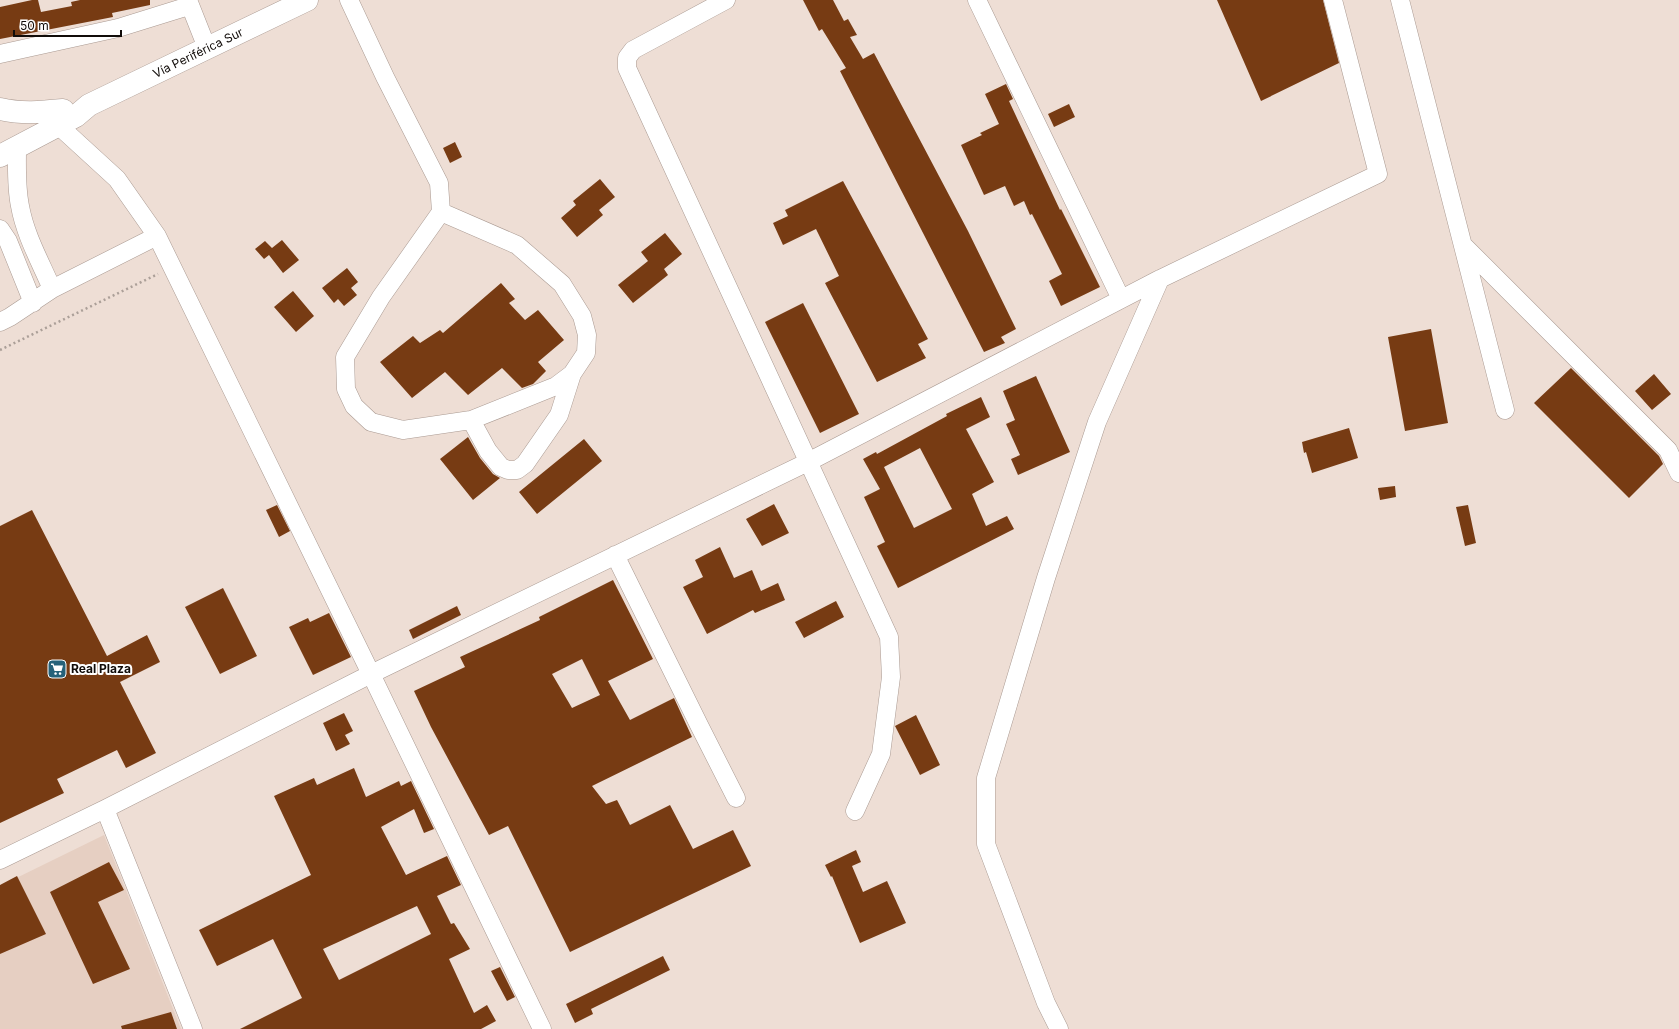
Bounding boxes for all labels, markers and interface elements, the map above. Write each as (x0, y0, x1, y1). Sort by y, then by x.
scale bar (14, 12, 121, 38)
text: 50 m (20, 18, 49, 33)
street label: Vía Periférica Sur (150, 24, 246, 81)
supermarket icon: Real Plaza (46, 658, 68, 680)
place label: Real Plaza (71, 661, 131, 676)

